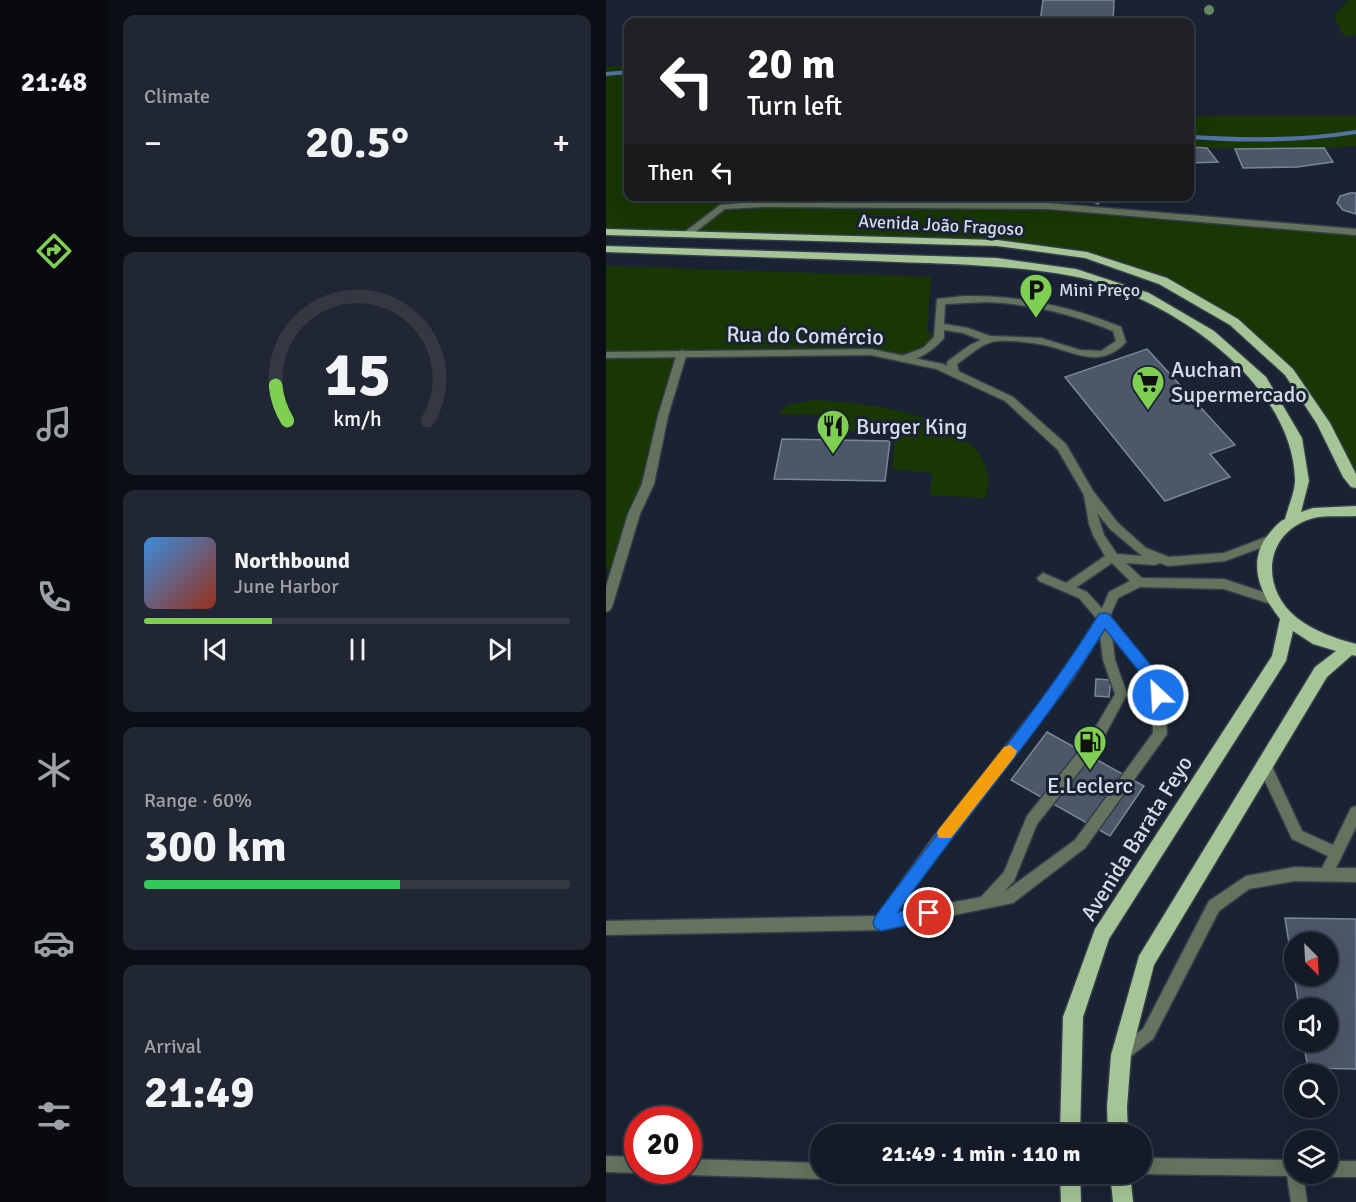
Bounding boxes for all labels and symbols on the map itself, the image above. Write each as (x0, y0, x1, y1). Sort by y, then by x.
street label: Avenida João Fragoso (858, 210, 1024, 240)
parking icon: Mini Preço (1018, 272, 1054, 319)
place label: Mini Preço (1059, 279, 1140, 301)
street label: Rua do Comércio (726, 321, 884, 350)
place label: Auchan Supermercado (1171, 356, 1307, 408)
supermarket icon: Auchan Supermercado (1130, 364, 1166, 411)
restaurant icon: Burger King (815, 408, 851, 455)
place label: Burger King (856, 413, 968, 440)
position arrow (1126, 663, 1190, 727)
fuel station icon: E.Leclerc (1072, 724, 1108, 771)
street label: Avenida Barata Feyo (1075, 751, 1198, 926)
place label: E.Leclerc (1047, 772, 1133, 799)
pin (903, 887, 954, 938)
north arrow (1284, 932, 1338, 986)
speed limit sign: 20 (624, 1106, 702, 1184)

